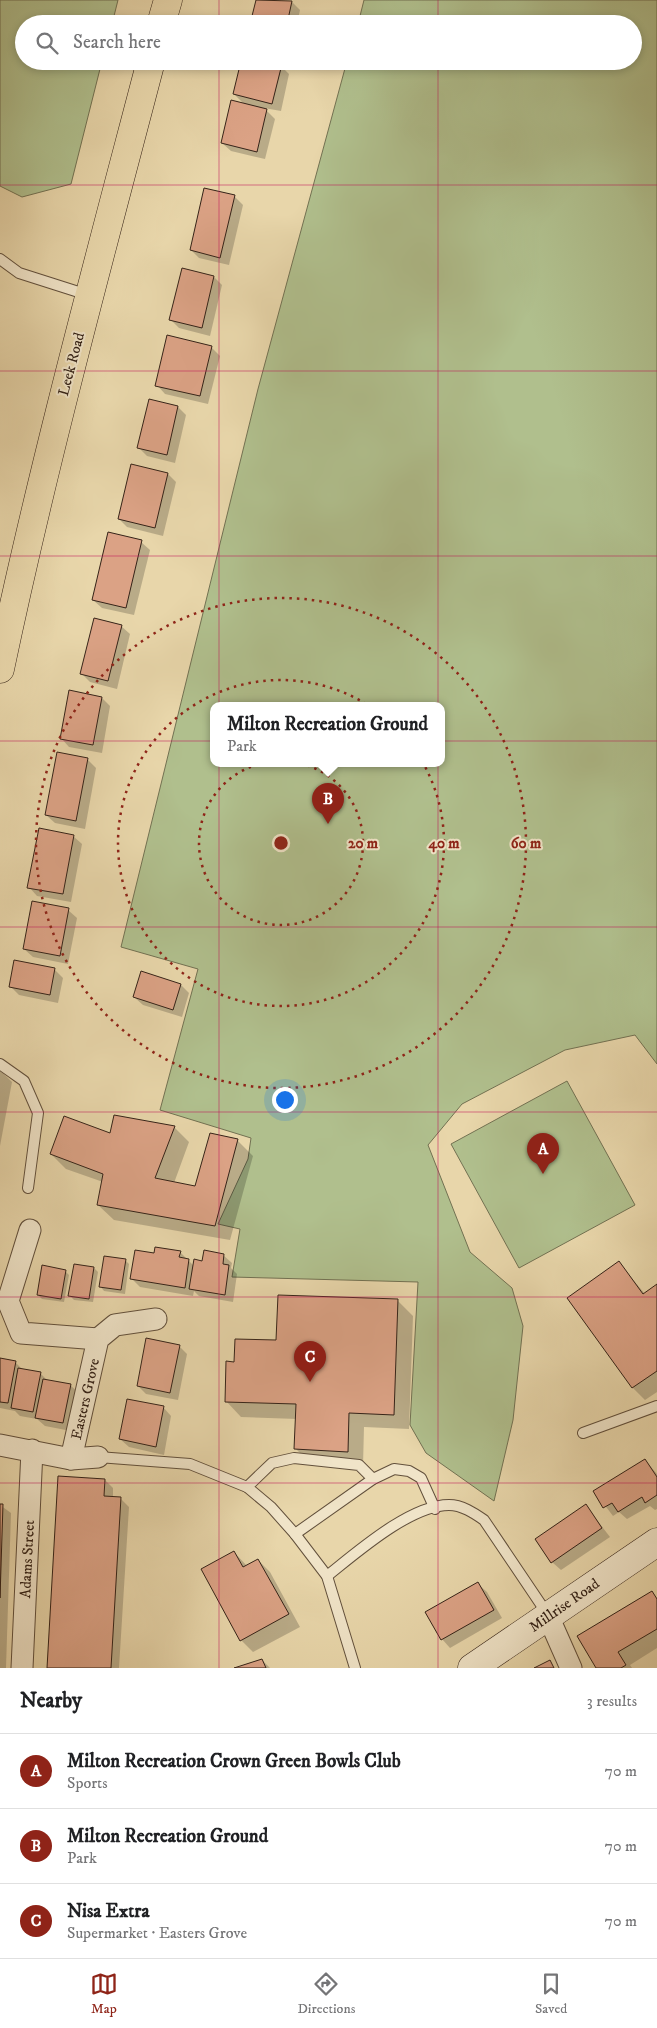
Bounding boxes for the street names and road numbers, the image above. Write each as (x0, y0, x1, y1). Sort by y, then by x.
street label: Leek Road (54, 330, 89, 398)
street label: Easters Grove (67, 1357, 104, 1442)
street label: Adams Street (16, 1519, 39, 1599)
street label: Millrise Road (525, 1574, 604, 1637)

